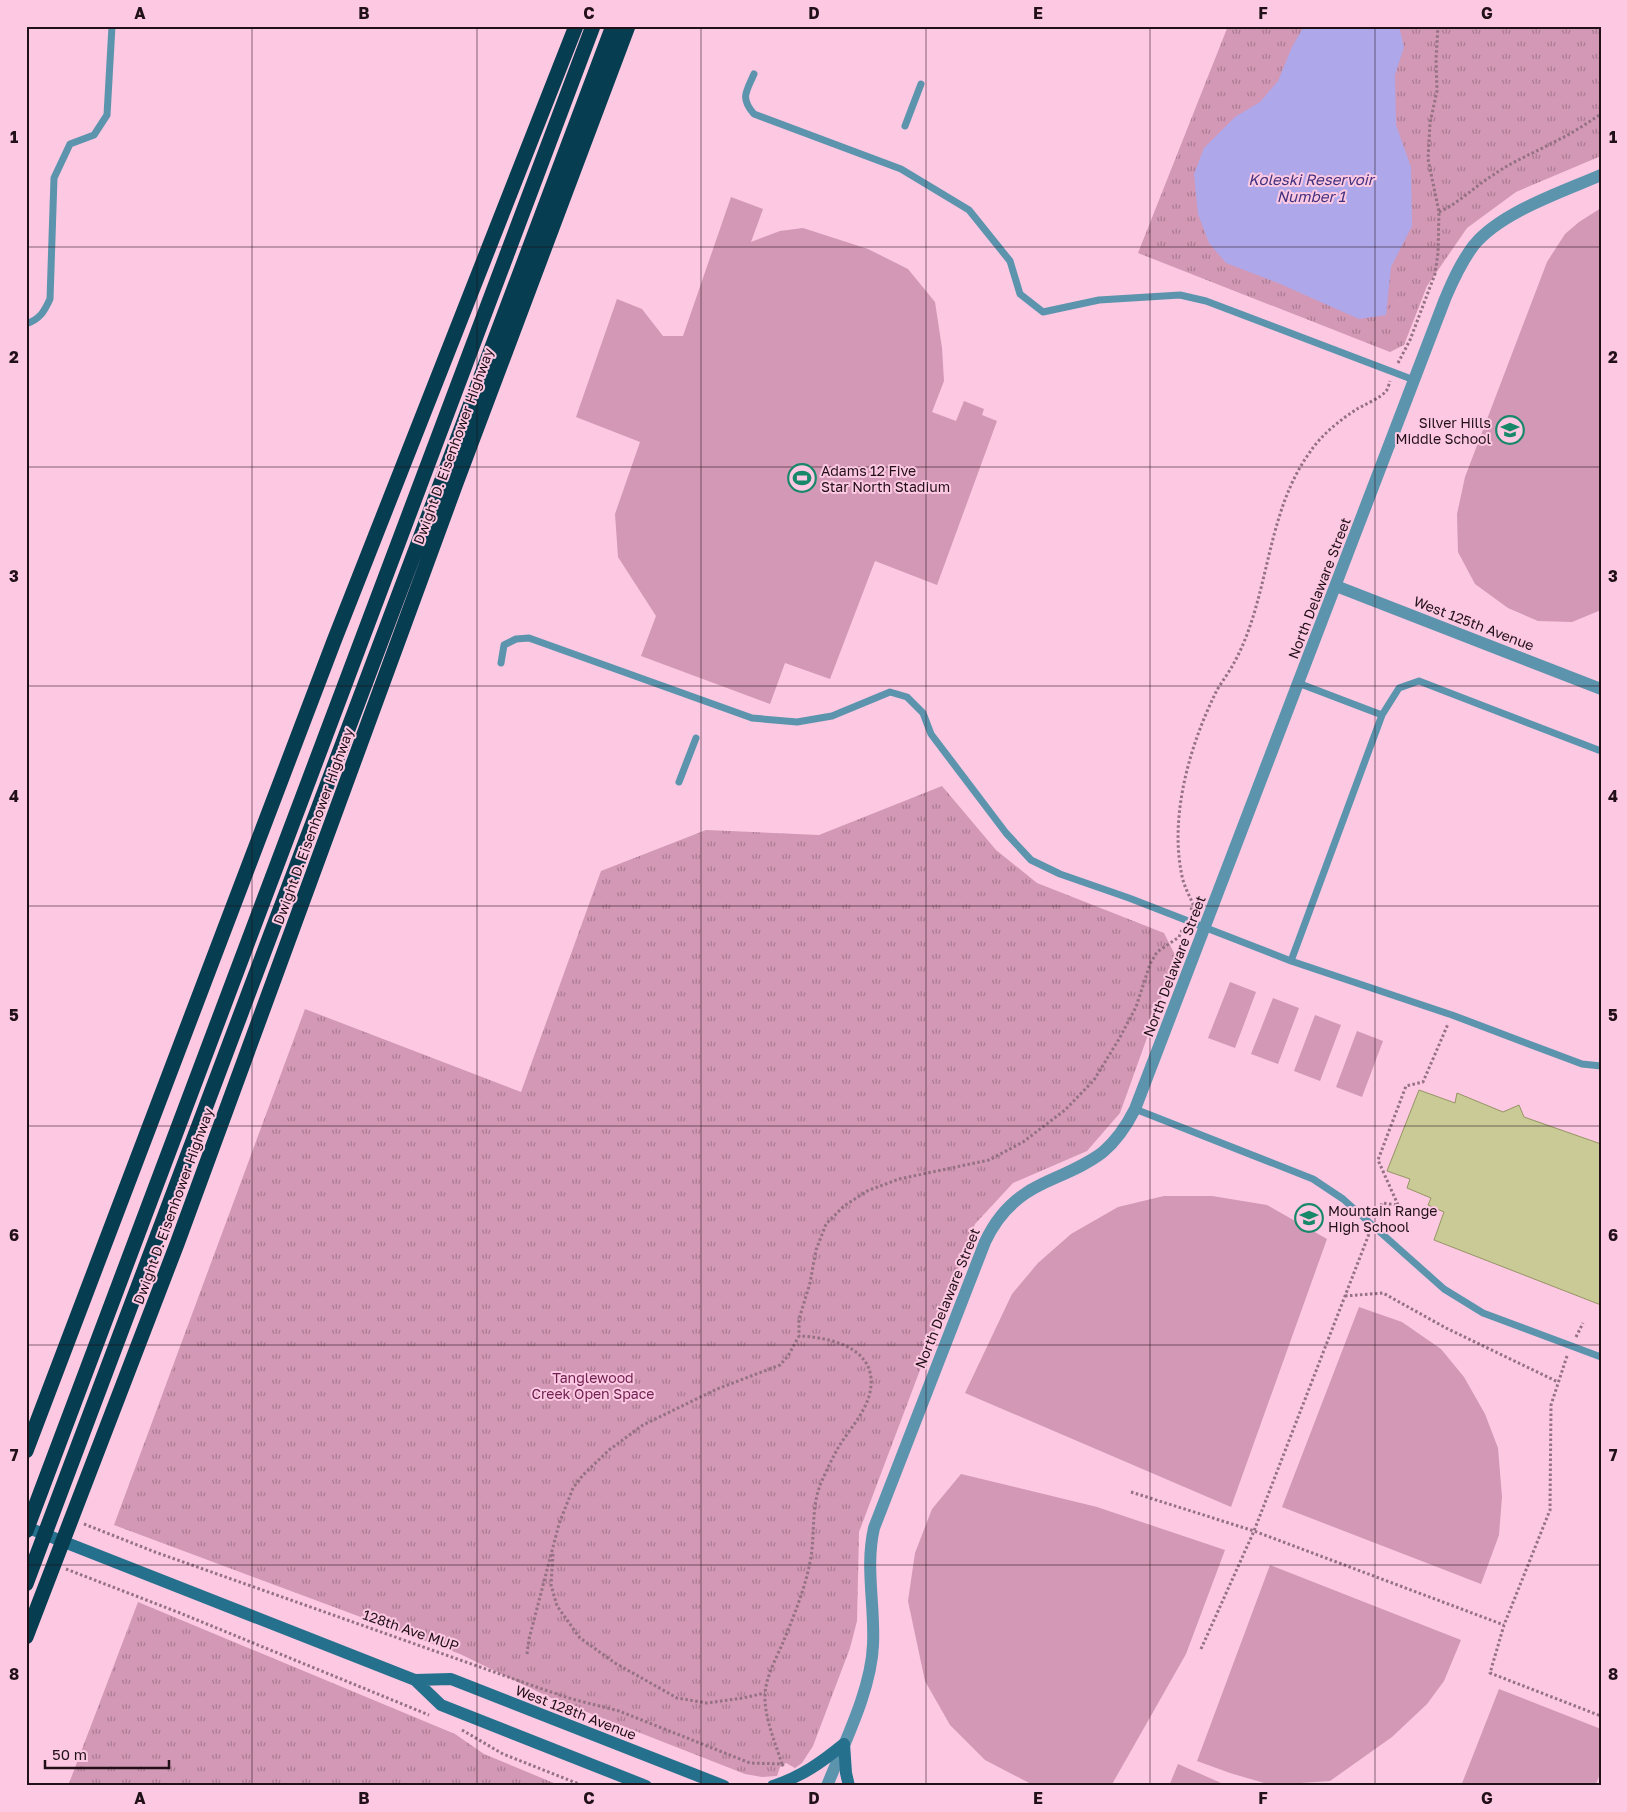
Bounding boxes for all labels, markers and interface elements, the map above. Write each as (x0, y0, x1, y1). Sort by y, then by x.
text: A (134, 3, 146, 23)
text: B (358, 3, 370, 23)
text: C (583, 3, 595, 23)
text: D (808, 3, 820, 23)
text: E (1033, 3, 1043, 23)
text: F (1258, 3, 1268, 23)
text: G (1481, 3, 1493, 23)
text: 1 (10, 127, 18, 147)
text: 1 (1609, 127, 1617, 147)
water label: Koleski Reservoir Number 1 (1248, 170, 1376, 205)
street label: Dwight D. Eisenhower Highway (409, 345, 497, 547)
text: 2 (9, 347, 19, 367)
text: 2 (1608, 347, 1618, 367)
place label: Silver Hills Middle School (1396, 414, 1491, 447)
school or university icon: Silver Hills Middle School (1495, 415, 1525, 445)
place label: Adams 12 Five Star North Stadium (821, 462, 950, 495)
sports icon: Adams 12 Five Star North Stadium (787, 463, 817, 493)
street label: North Delaware Street (1284, 515, 1354, 661)
text: 3 (9, 566, 19, 586)
text: 3 (1608, 566, 1618, 586)
street label: West 125th Avenue (1411, 592, 1537, 654)
street label: Dwight D. Eisenhower Highway (269, 725, 357, 927)
text: 4 (9, 786, 19, 806)
text: 4 (1608, 786, 1618, 806)
street label: North Delaware Street (1139, 893, 1209, 1039)
text: 5 (9, 1005, 19, 1025)
text: 5 (1608, 1005, 1618, 1025)
street label: Dwight D. Eisenhower Highway (129, 1105, 217, 1307)
place label: Mountain Range High School (1328, 1202, 1437, 1235)
school or university icon: Mountain Range High School (1294, 1203, 1324, 1233)
text: 6 (9, 1225, 19, 1245)
street label: North Delaware Street (911, 1225, 983, 1371)
text: 6 (1608, 1225, 1618, 1245)
park label: Tanglewood Creek Open Space (532, 1369, 654, 1402)
text: 7 (10, 1445, 19, 1465)
text: 7 (1609, 1445, 1618, 1465)
street label: 128th Ave MUP (361, 1606, 461, 1654)
text: 8 (9, 1664, 19, 1684)
text: 8 (1608, 1664, 1618, 1684)
street label: West 128th Avenue (513, 1681, 639, 1743)
scale bar (45, 1737, 169, 1769)
text: 50 m (52, 1745, 87, 1763)
text: A (134, 1788, 146, 1808)
text: B (358, 1788, 370, 1808)
text: C (583, 1788, 595, 1808)
text: D (808, 1788, 820, 1808)
text: E (1033, 1788, 1043, 1808)
text: F (1258, 1788, 1268, 1808)
text: G (1481, 1788, 1493, 1808)

